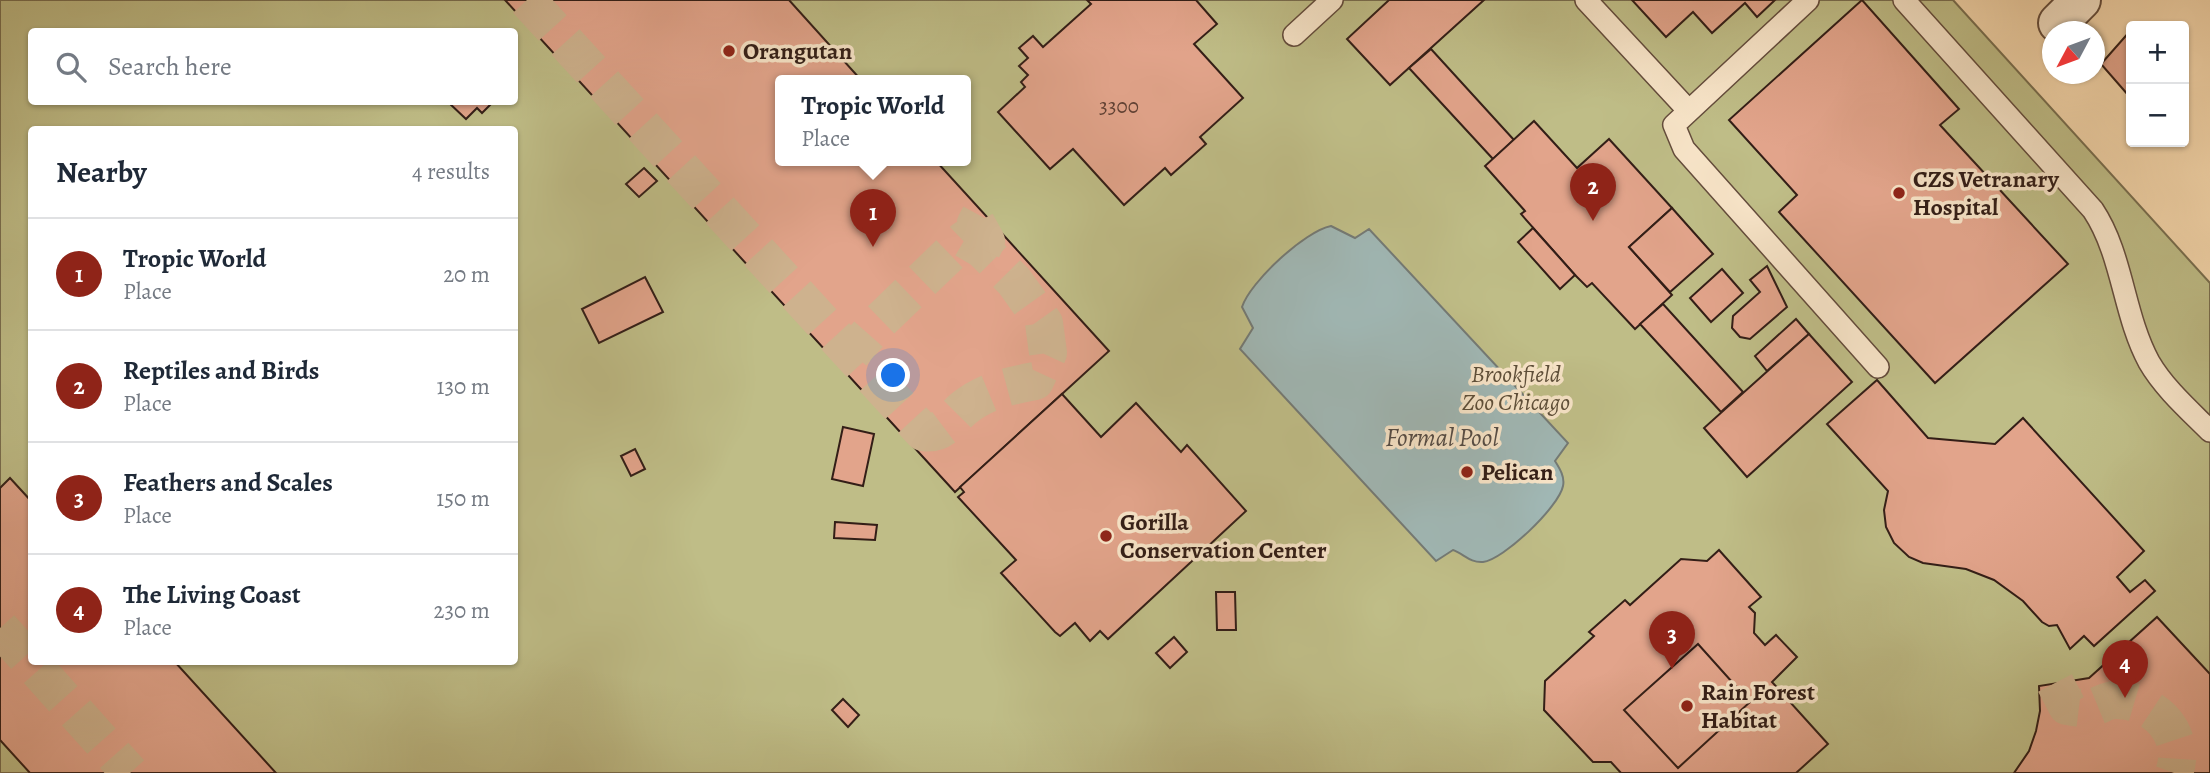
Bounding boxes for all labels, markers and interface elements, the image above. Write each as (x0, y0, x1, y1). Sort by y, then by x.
north arrow (2042, 21, 2105, 84)
map controls (2126, 21, 2189, 147)
button: + (2126, 21, 2189, 84)
search box (28, 28, 518, 105)
place label: Orangutan (743, 35, 853, 67)
marker: Orangutan (721, 43, 737, 59)
icon: search (52, 48, 90, 86)
text: Search here (108, 49, 232, 84)
popup (775, 75, 971, 166)
button: − (2126, 84, 2189, 147)
text: Tropic World (801, 88, 945, 123)
house number: 3300 (1099, 92, 1139, 120)
text: Place (801, 123, 850, 154)
text: Nearby (56, 152, 147, 192)
text: 4 results (412, 156, 490, 187)
pin: 2 (1570, 163, 1616, 221)
place label: CZS Vetranary Hospital (1913, 163, 2060, 223)
marker: CZS Vetranary Hospital (1891, 185, 1907, 201)
pin: 1 (850, 189, 896, 247)
text: Tropic World (123, 241, 266, 276)
text: 1 (75, 259, 83, 290)
text: 20 m (443, 259, 490, 290)
text: Place (123, 276, 172, 307)
text: Reptiles and Birds (123, 353, 319, 388)
your location (876, 358, 910, 392)
park label: Brookfield Zoo Chicago (1462, 358, 1570, 418)
text: 2 (73, 371, 85, 402)
text: 130 m (437, 371, 490, 402)
text: Place (123, 388, 172, 419)
water label: Formal Pool (1385, 420, 1499, 455)
place label: Pelican (1481, 456, 1554, 488)
marker: Pelican (1459, 464, 1475, 480)
text: Feathers and Scales (123, 465, 333, 500)
text: 3 (74, 483, 84, 514)
text: 150 m (436, 483, 490, 514)
text: Place (123, 500, 172, 531)
place label: Gorilla Conservation Center (1120, 506, 1327, 566)
marker: Gorilla Conservation Center (1098, 528, 1114, 544)
text: The Living Coast (123, 577, 301, 612)
text: 4 (74, 595, 84, 626)
text: 230 m (434, 595, 490, 626)
pin: 3 (1649, 611, 1695, 669)
text: Place (123, 612, 172, 643)
pin: 4 (2102, 640, 2148, 698)
place label: Rain Forest Habitat (1701, 676, 1815, 736)
marker: Rain Forest Habitat (1679, 698, 1695, 714)

